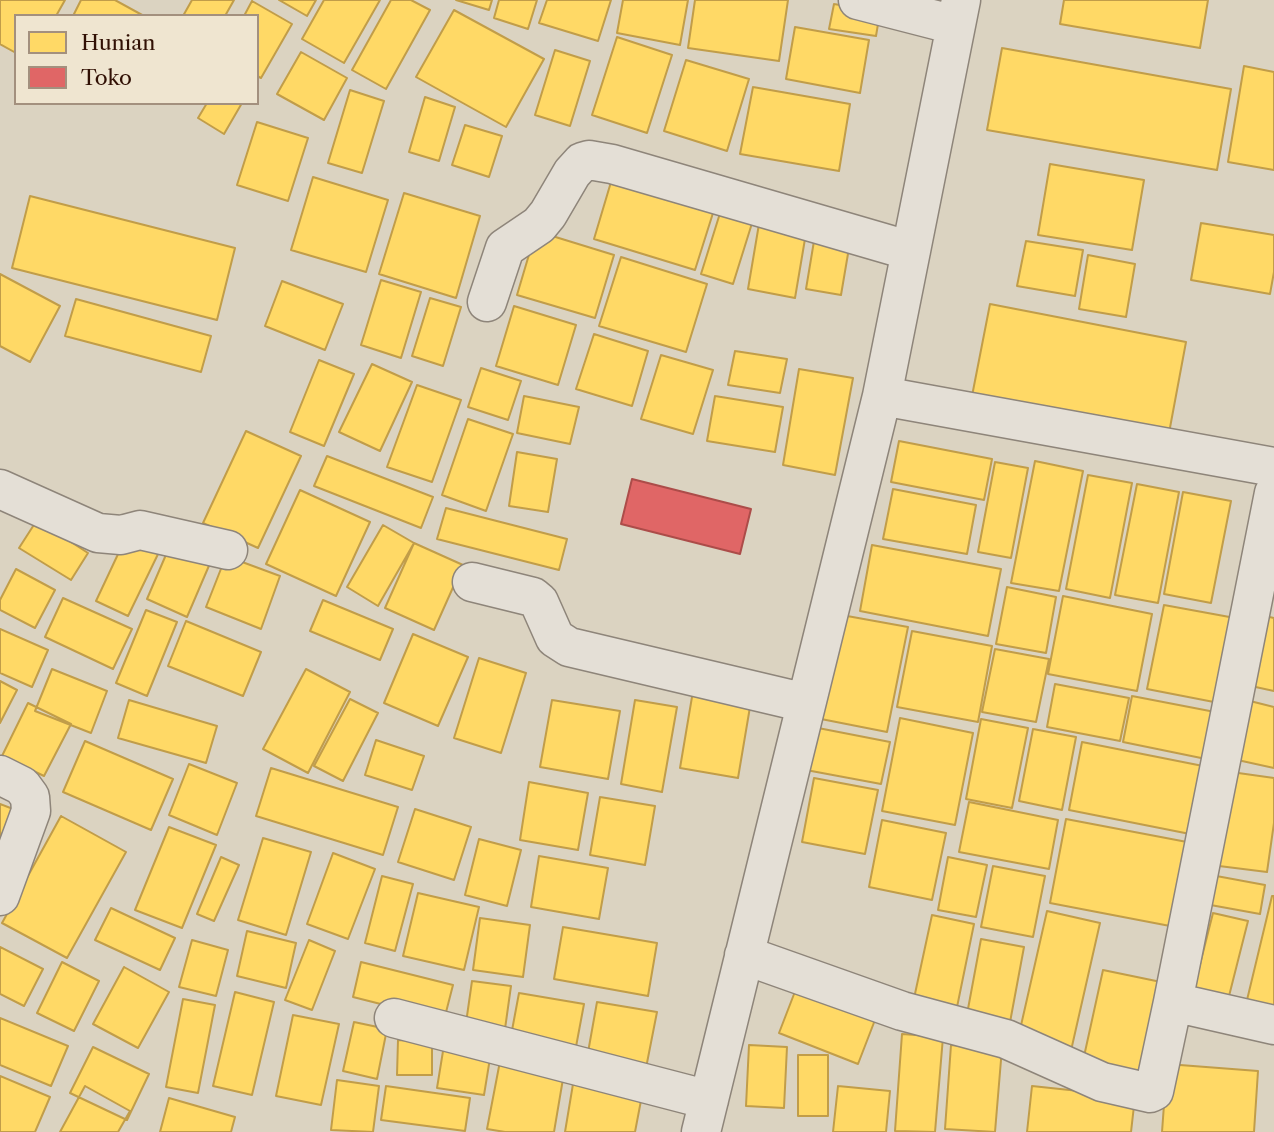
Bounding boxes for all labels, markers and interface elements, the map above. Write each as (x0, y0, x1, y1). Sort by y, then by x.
legend (14, 14, 259, 105)
text: Hunian (81, 30, 155, 55)
text: Toko (81, 65, 132, 90)

